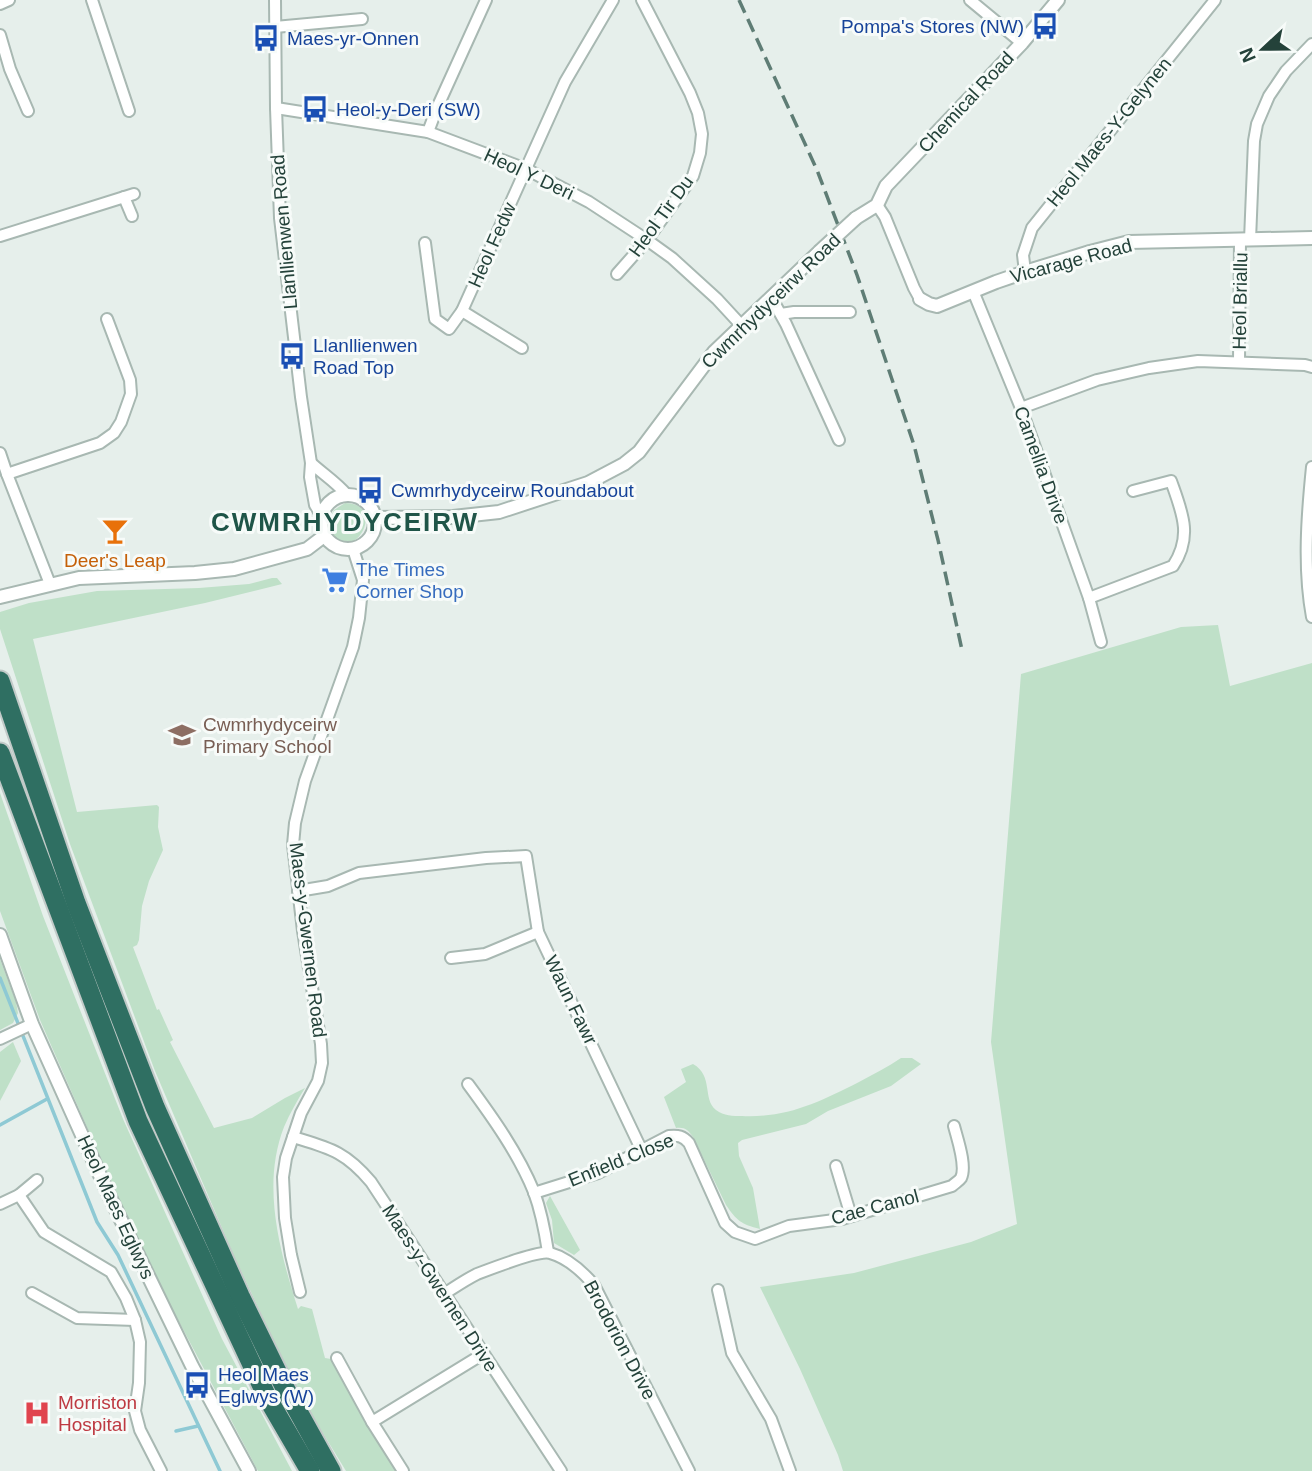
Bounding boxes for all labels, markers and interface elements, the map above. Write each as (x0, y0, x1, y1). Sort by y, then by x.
bus stop icon: Pompa's Stores (NW) (1030, 11, 1060, 41)
north arrow (1228, 14, 1298, 84)
place label: Pompa's Stores (NW) (841, 16, 1024, 37)
bus stop icon: Maes-yr-Onnen (251, 23, 281, 53)
place label: Maes-yr-Onnen (287, 28, 419, 49)
text: N (1235, 45, 1260, 65)
street label: Chemical Road (914, 47, 1018, 157)
street label: Heol Maes-Y-Gelynen (1043, 53, 1175, 211)
bus stop icon: Heol-y-Deri (SW) (300, 94, 330, 124)
place label: Heol-y-Deri (SW) (336, 99, 481, 120)
street label: Heol Y Deri (481, 144, 577, 204)
street label: Llanllienwen Road (267, 154, 301, 310)
street label: Heol Tir Du (625, 171, 697, 261)
street label: Heol Fedw (464, 199, 520, 291)
street label: Cwmrhydyceirw Road (697, 229, 845, 373)
street label: Vicarage Road (1008, 235, 1134, 287)
street label: Heol Briallu (1229, 252, 1251, 350)
place label: Llanllienwen Road Top (313, 335, 418, 378)
bus stop icon: Llanllienwen Road Top (277, 341, 307, 371)
street label: Camellia Drive (1010, 403, 1072, 527)
bus stop icon: Cwmrhydyceirw Roundabout (355, 475, 385, 505)
place label: Cwmrhydyceirw Roundabout (391, 480, 635, 501)
district label: CWMRHYDYCEIRW (211, 507, 479, 537)
bar icon: Deer's Leap (100, 516, 130, 546)
place label: Deer's Leap (64, 550, 166, 571)
place label: The Times Corner Shop (356, 559, 464, 602)
supermarket icon: The Times Corner Shop (320, 565, 350, 595)
place label: Cwmrhydyceirw Primary School (203, 714, 337, 757)
school or university icon: Cwmrhydyceirw Primary School (167, 720, 197, 750)
street label: Maes-y-Gwernen Road (286, 841, 330, 1039)
street label: Waun Fawr (540, 952, 602, 1049)
street label: Enfield Close (565, 1129, 677, 1191)
street label: Heol Maes Eglwys (73, 1132, 159, 1282)
street label: Cae Canol (829, 1185, 921, 1229)
street label: Maes-y-Gwernen Drive (378, 1200, 502, 1376)
street label: Brodorion Drive (580, 1277, 660, 1403)
place label: Heol Maes Eglwys (W) (218, 1364, 314, 1407)
bus stop icon: Heol Maes Eglwys (W) (182, 1370, 212, 1400)
place label: Morriston Hospital (58, 1392, 137, 1435)
hospital icon: Morriston Hospital (22, 1398, 52, 1428)

